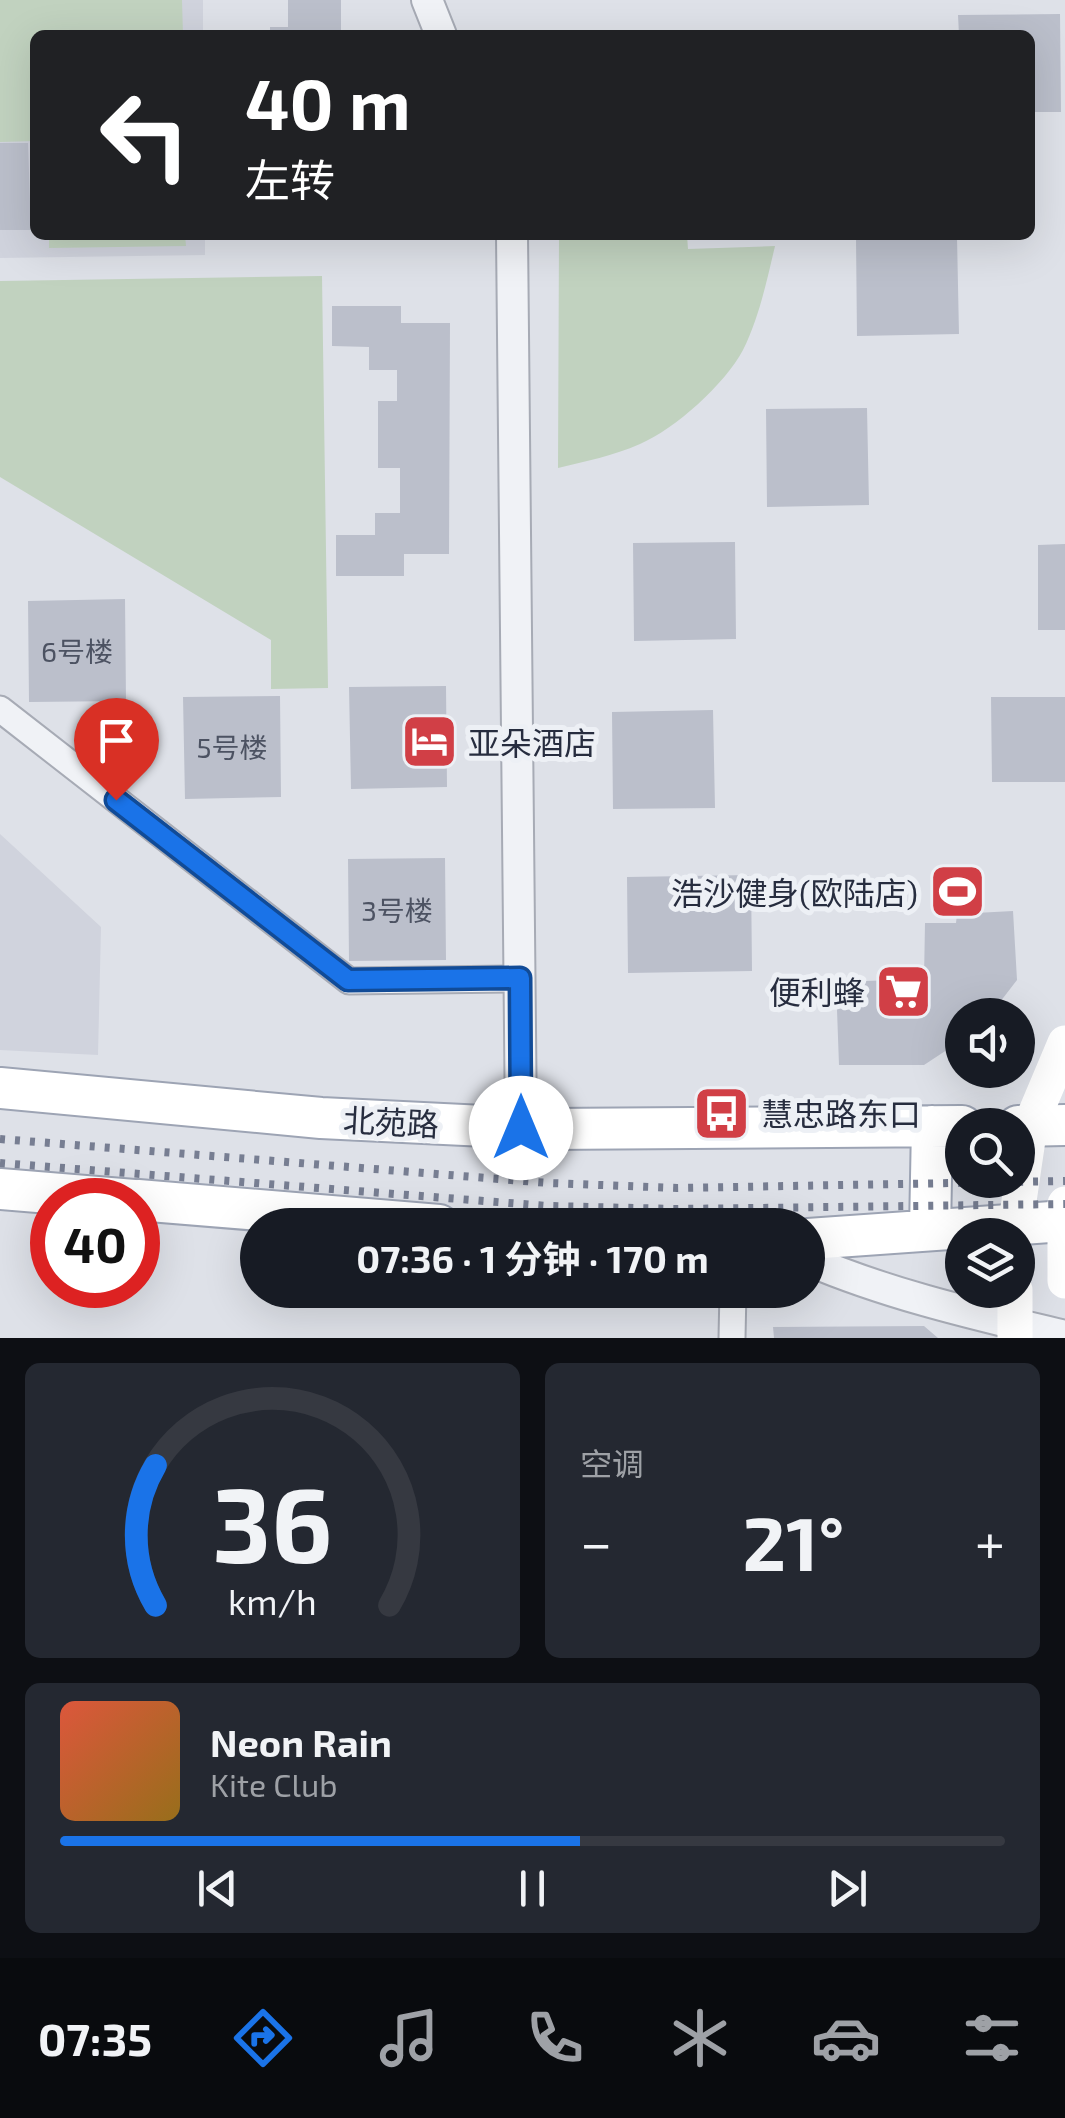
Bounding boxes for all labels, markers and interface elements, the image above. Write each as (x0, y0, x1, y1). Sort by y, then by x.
text: 40 m (245, 60, 411, 144)
icon: left (80, 70, 210, 200)
text: 左转 (245, 152, 335, 206)
house number: 6号楼 (41, 634, 113, 668)
pin (74, 698, 159, 801)
hotel icon: 亚朵酒店 (399, 712, 459, 772)
icon: arrive (89, 713, 144, 768)
place label: 亚朵酒店 (468, 723, 596, 761)
house number: 5号楼 (196, 730, 268, 764)
sports icon: 浩沙健身(欧陆店) (927, 862, 987, 922)
place label: 浩沙健身(欧陆店) (671, 873, 918, 911)
house number: 3号楼 (361, 893, 433, 927)
supermarket icon: 便利蜂 (874, 961, 934, 1021)
place label: 便利蜂 (769, 972, 865, 1010)
map controls (945, 998, 1035, 1308)
button: sound (945, 998, 1035, 1088)
position arrow (469, 1076, 573, 1180)
bus stop icon: 慧忠路东口 (692, 1083, 752, 1143)
place label: 慧忠路东口 (761, 1094, 921, 1132)
street label: 北苑路 (342, 1100, 440, 1142)
button: search (945, 1108, 1035, 1198)
speed limit sign: 40 (30, 1178, 160, 1308)
button: layers (945, 1218, 1035, 1308)
text: 07:36 · 1 分钟 · 170 m (356, 1235, 709, 1281)
text: 空调 (580, 1444, 644, 1482)
text: 36 (212, 1459, 333, 1584)
text: 21° (743, 1496, 844, 1586)
text: − (580, 1508, 612, 1574)
text: + (975, 1508, 1005, 1574)
text: km/h (228, 1579, 317, 1622)
text: Neon Rain (210, 1719, 392, 1765)
text: Kite Club (210, 1765, 338, 1803)
icon: previous (190, 1861, 245, 1916)
icon: pause (505, 1861, 560, 1916)
icon: next (820, 1861, 875, 1916)
icon: directions (228, 2003, 298, 2073)
icon: music (374, 2003, 444, 2073)
icon: phone (520, 2003, 590, 2073)
icon: climate (665, 2003, 735, 2073)
icon: car (811, 2003, 881, 2073)
icon: filters (957, 2003, 1027, 2073)
text: 07:35 (38, 2011, 152, 2065)

